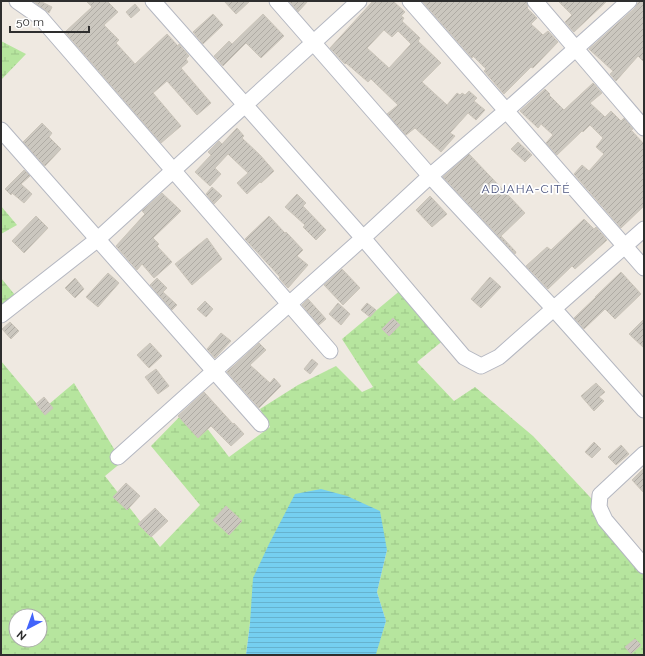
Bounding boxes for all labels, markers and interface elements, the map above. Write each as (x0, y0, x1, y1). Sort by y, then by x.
scale bar (10, 8, 89, 34)
text: 50 m (16, 15, 44, 29)
district label: ADJAHA-CITÉ (482, 182, 570, 196)
north arrow (8, 608, 48, 648)
text: N (14, 628, 29, 643)

